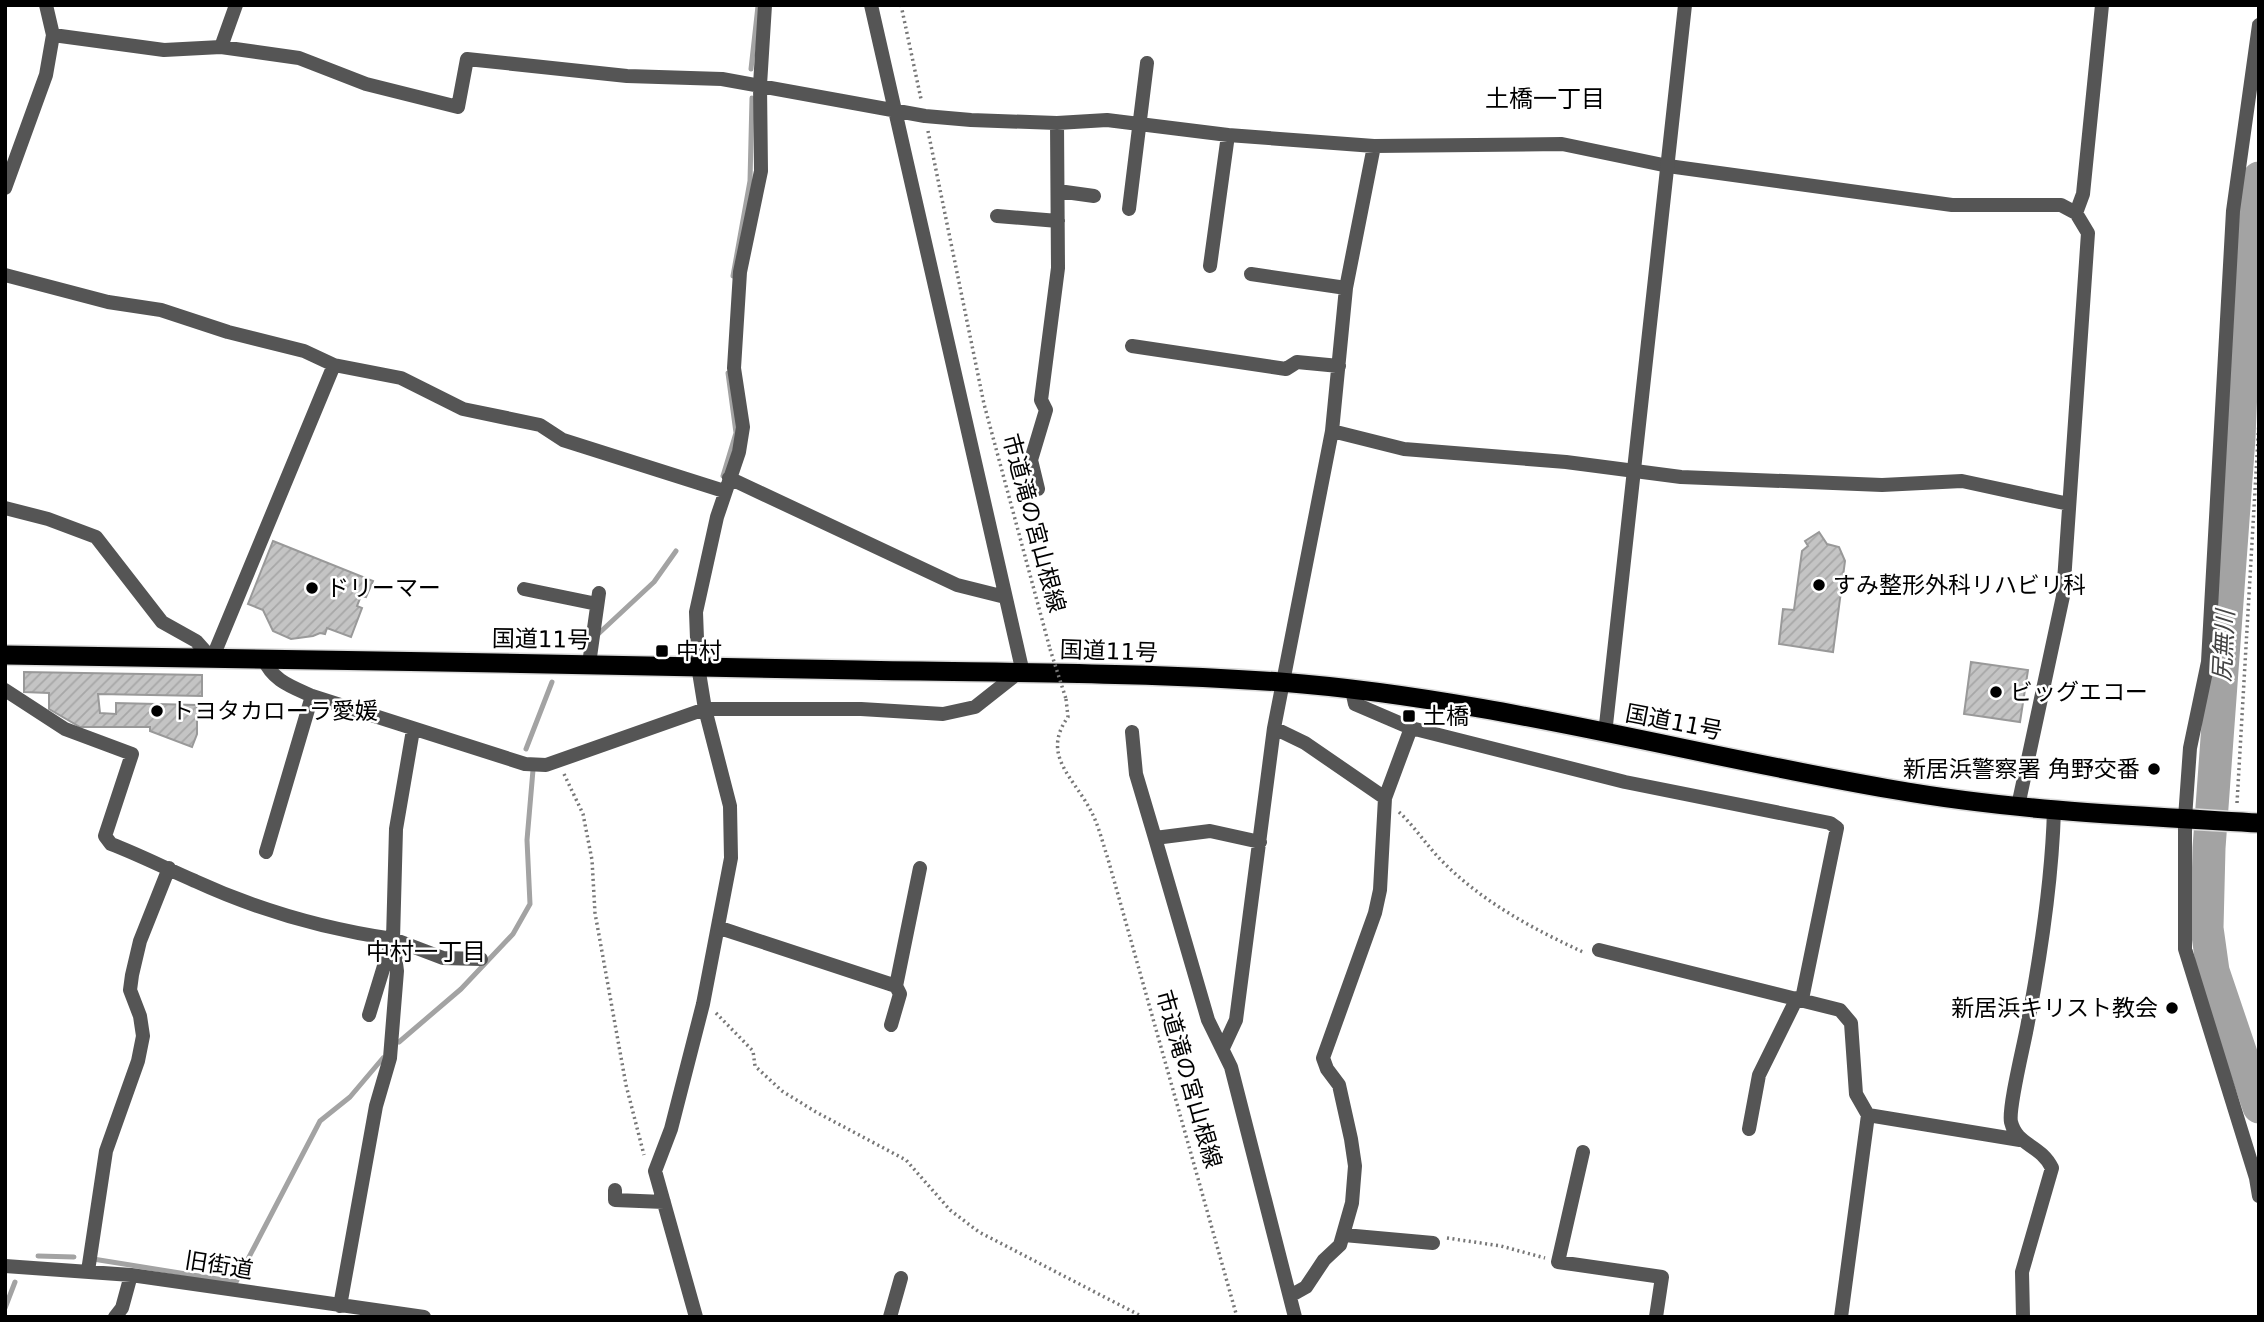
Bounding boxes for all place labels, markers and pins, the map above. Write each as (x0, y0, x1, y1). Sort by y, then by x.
place label: すみ整形外科リハビリ科 (1833, 572, 2086, 598)
place label: ドリーマー (326, 575, 441, 601)
marker: すみ整形外科リハビリ科 (1811, 577, 1827, 593)
marker: ドリーマー (304, 580, 320, 596)
place label: 中村 (676, 638, 722, 664)
marker: 中村 (654, 643, 670, 659)
place label: ビッグエコー (2010, 679, 2148, 705)
marker: ビッグエコー (1988, 684, 2004, 700)
place label: トヨタカローラ愛媛 (171, 698, 378, 724)
marker: トヨタカローラ愛媛 (149, 703, 165, 719)
place label: 土橋 (1423, 703, 1469, 729)
marker: 土橋 (1401, 708, 1417, 724)
place label: 新居浜警察署 角野交番 (1903, 756, 2140, 782)
marker: 新居浜警察署 角野交番 (2146, 761, 2162, 777)
place label: 新居浜キリスト教会 (1951, 995, 2158, 1021)
marker: 新居浜キリスト教会 (2164, 1000, 2180, 1016)

